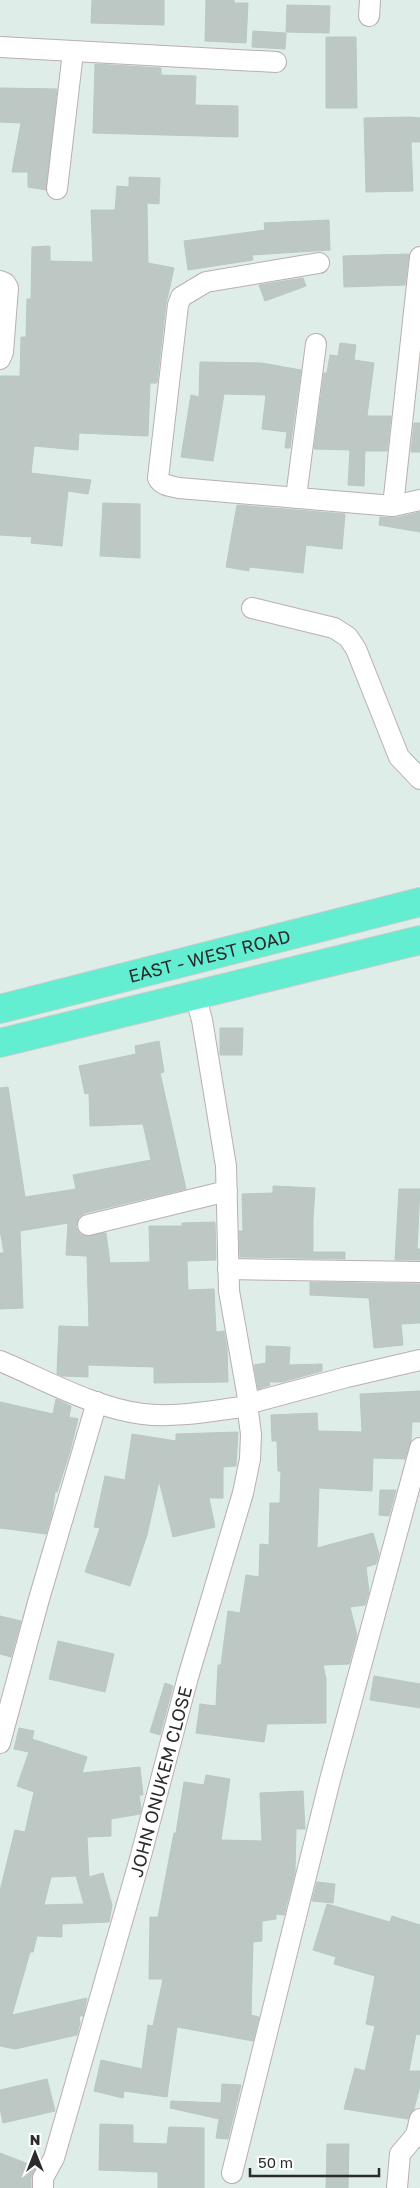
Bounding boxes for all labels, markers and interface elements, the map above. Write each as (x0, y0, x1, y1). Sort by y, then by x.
street label: EAST - WEST ROAD (126, 924, 293, 987)
street label: JOHN ONUKEM CLOSE (124, 1684, 196, 1879)
north arrow (10, 2128, 60, 2178)
text: N (30, 2131, 40, 2148)
scale bar (250, 2146, 379, 2178)
text: 50 m (258, 2153, 293, 2171)

